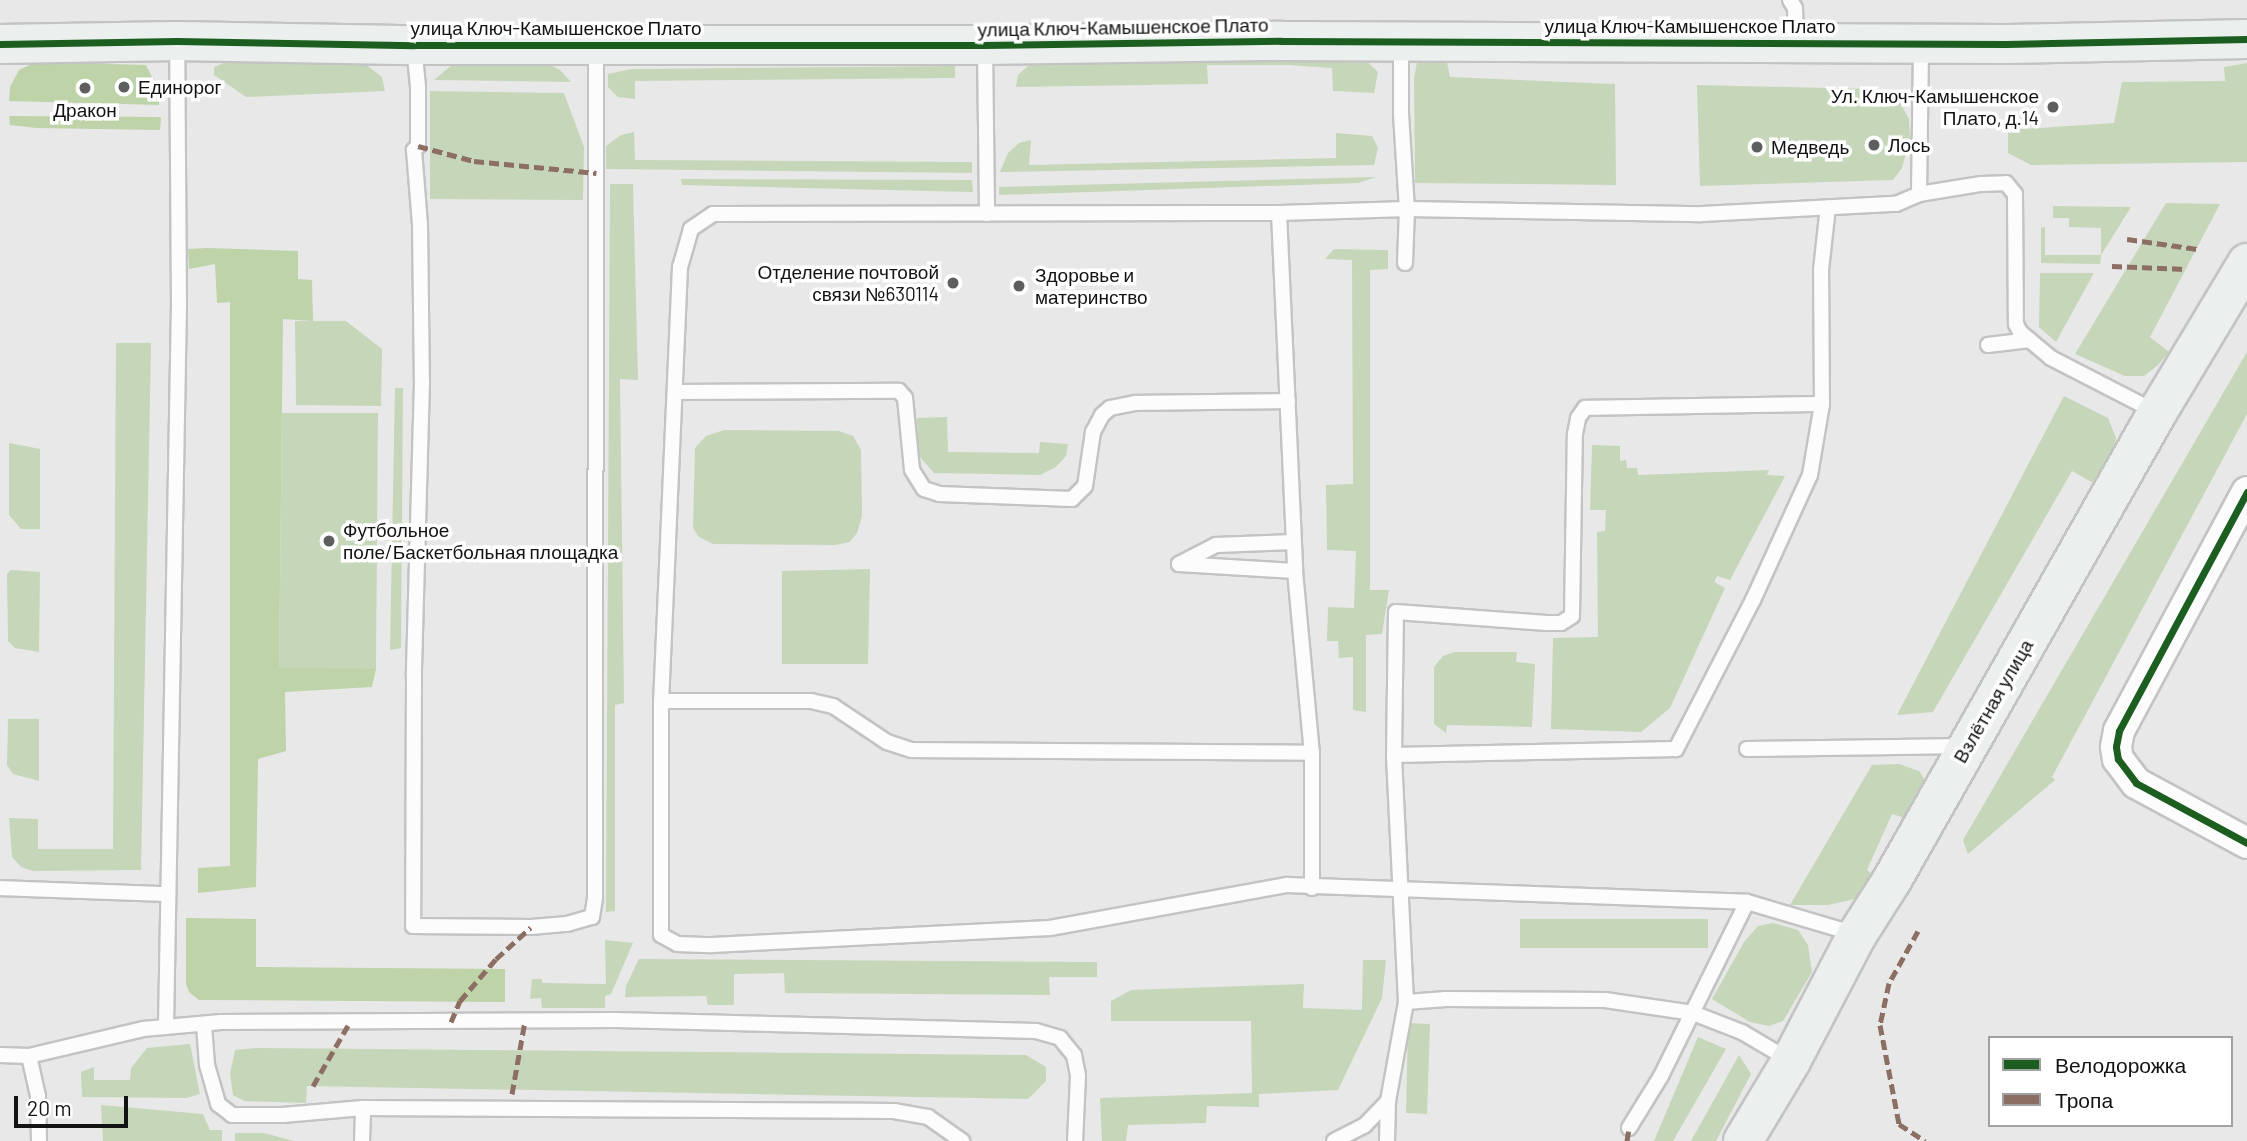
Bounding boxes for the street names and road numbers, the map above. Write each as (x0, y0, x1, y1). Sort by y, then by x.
street label: улица Ключ-Камышенское Плато (977, 13, 1269, 41)
street label: улица Ключ-Камышенское Плато (1545, 15, 1835, 37)
street label: улица Ключ-Камышенское Плато (411, 17, 701, 39)
street label: Взлётная улица (1948, 635, 2038, 767)

